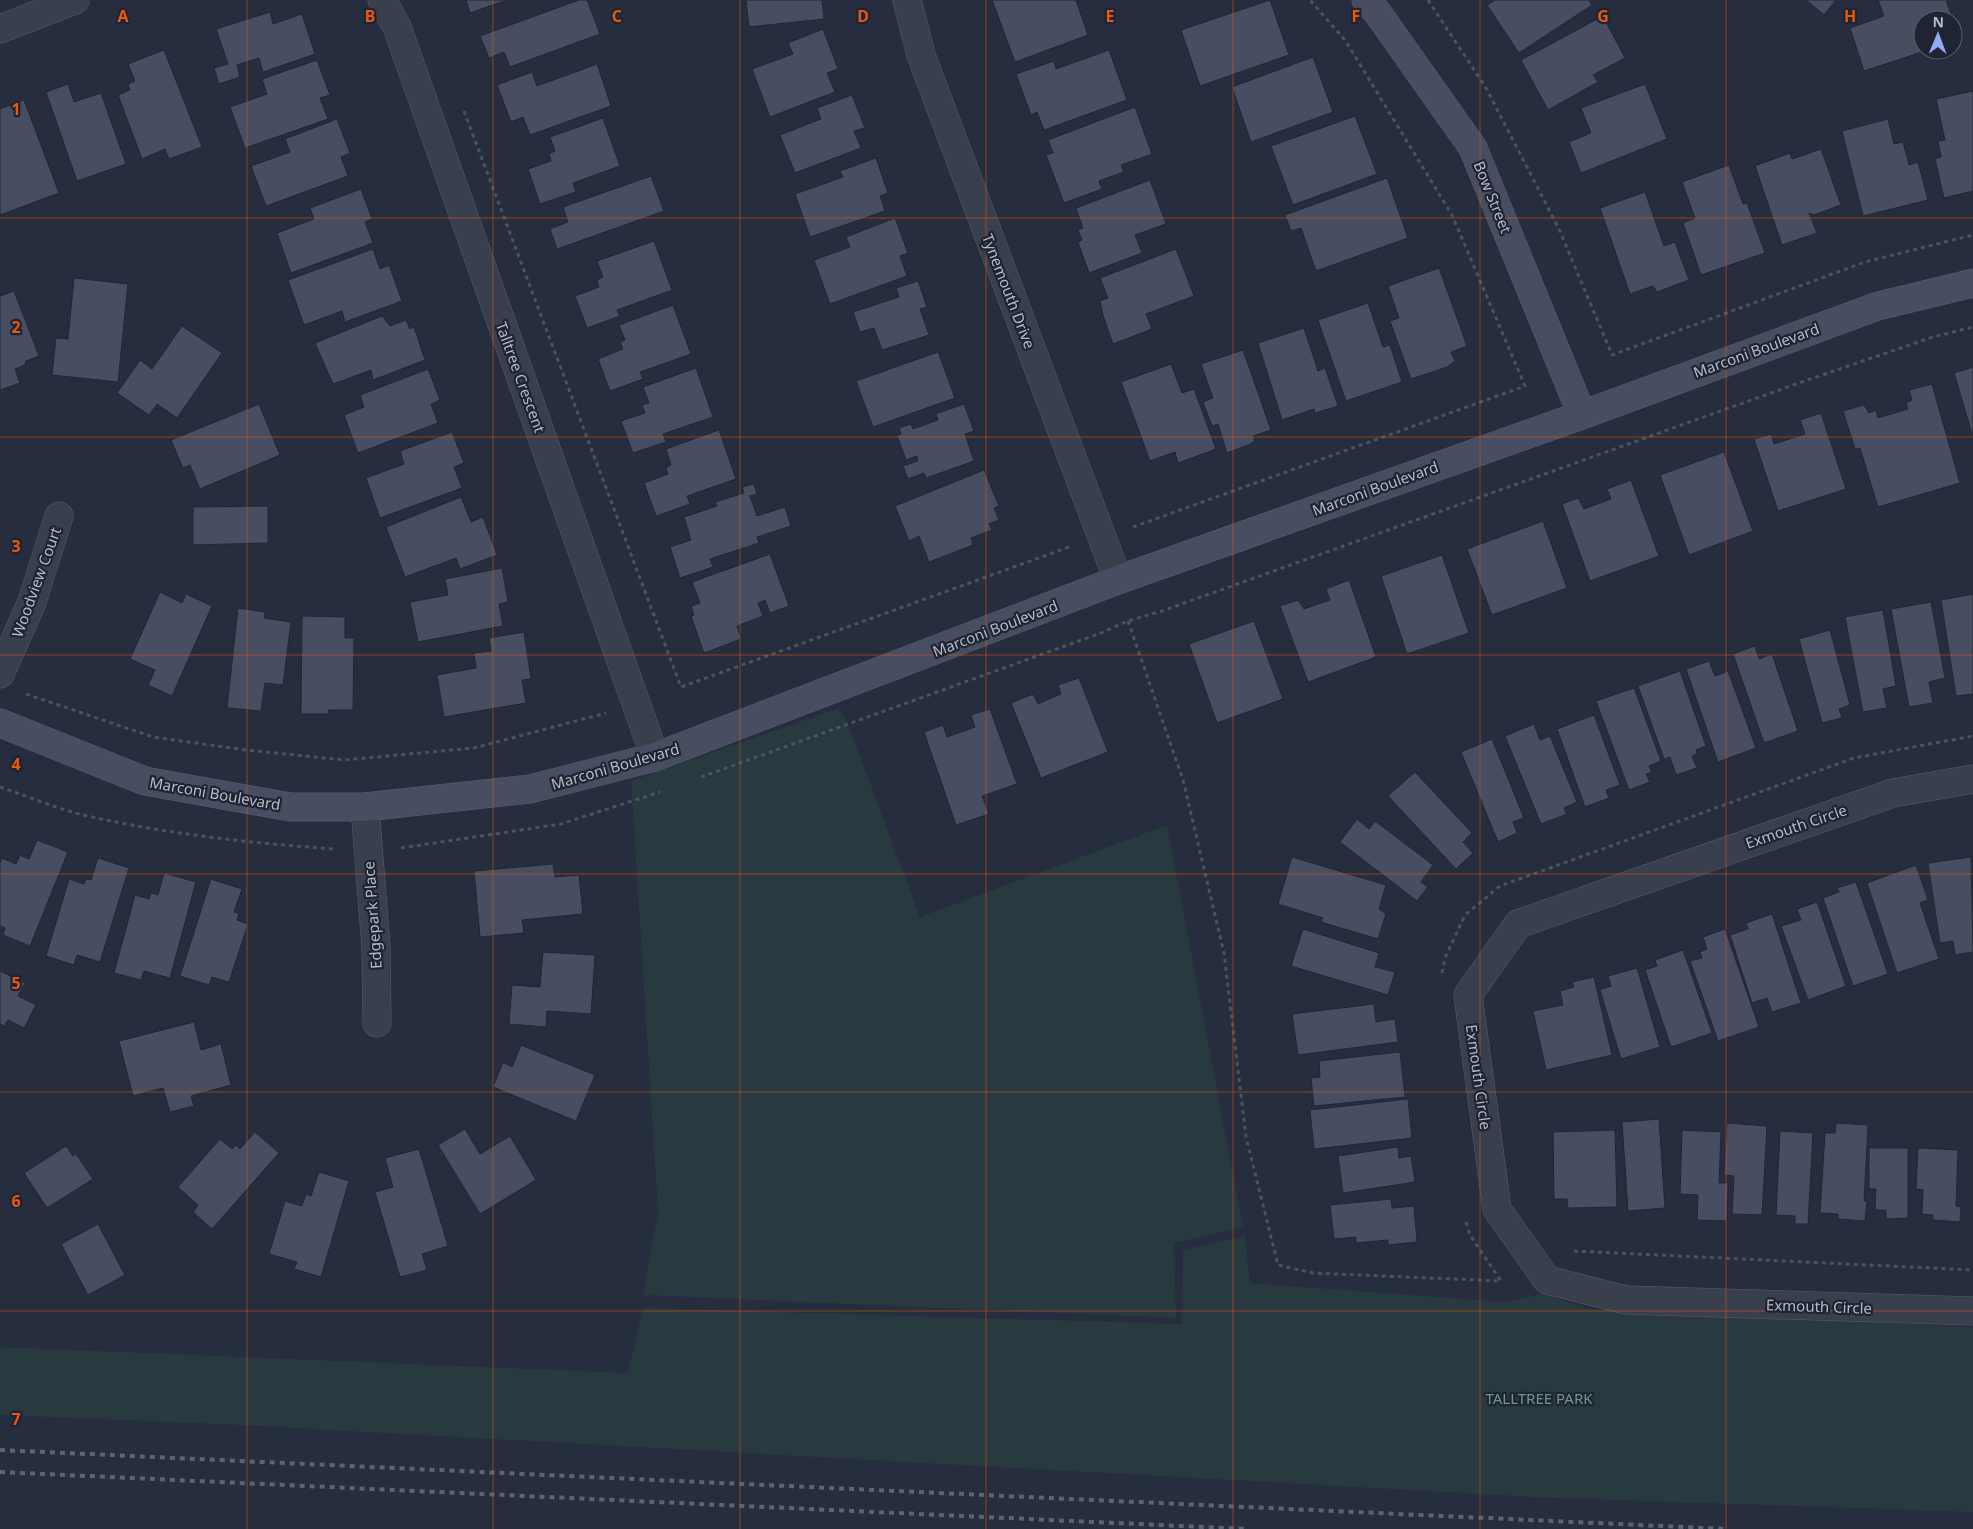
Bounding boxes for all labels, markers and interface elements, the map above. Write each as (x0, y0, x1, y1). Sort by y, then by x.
text: A (117, 5, 129, 27)
text: B (365, 5, 375, 27)
text: C (612, 5, 622, 27)
text: D (857, 5, 869, 27)
text: E (1106, 5, 1115, 27)
text: F (1352, 5, 1360, 27)
text: G (1597, 5, 1609, 27)
text: H (1844, 5, 1856, 27)
north arrow (1913, 10, 1963, 60)
text: N (1932, 12, 1944, 31)
text: 1 (11, 98, 21, 120)
street label: Bow Street (1469, 158, 1517, 237)
street label: Tynemouth Drive (978, 231, 1040, 351)
text: 2 (11, 316, 21, 338)
street label: Marconi Boulevard (1690, 318, 1822, 382)
street label: Talltree Crescent (492, 319, 551, 436)
street label: Marconi Boulevard (1309, 456, 1441, 520)
street label: Woodview Court (7, 524, 65, 640)
text: 3 (11, 535, 21, 557)
street label: Marconi Boulevard (930, 595, 1060, 661)
street label: Marconi Boulevard (549, 738, 681, 794)
text: 4 (11, 753, 21, 775)
street label: Marconi Boulevard (148, 772, 282, 814)
street label: Exmouth Circle (1743, 799, 1849, 853)
street label: Edgepark Place (358, 860, 386, 970)
text: 5 (11, 972, 21, 994)
street label: Exmouth Circle (1462, 1023, 1496, 1131)
text: 6 (11, 1190, 21, 1212)
street label: Exmouth Circle (1766, 1294, 1872, 1318)
park label: TALLTREE PARK (1485, 1388, 1593, 1408)
text: 7 (11, 1408, 21, 1430)

